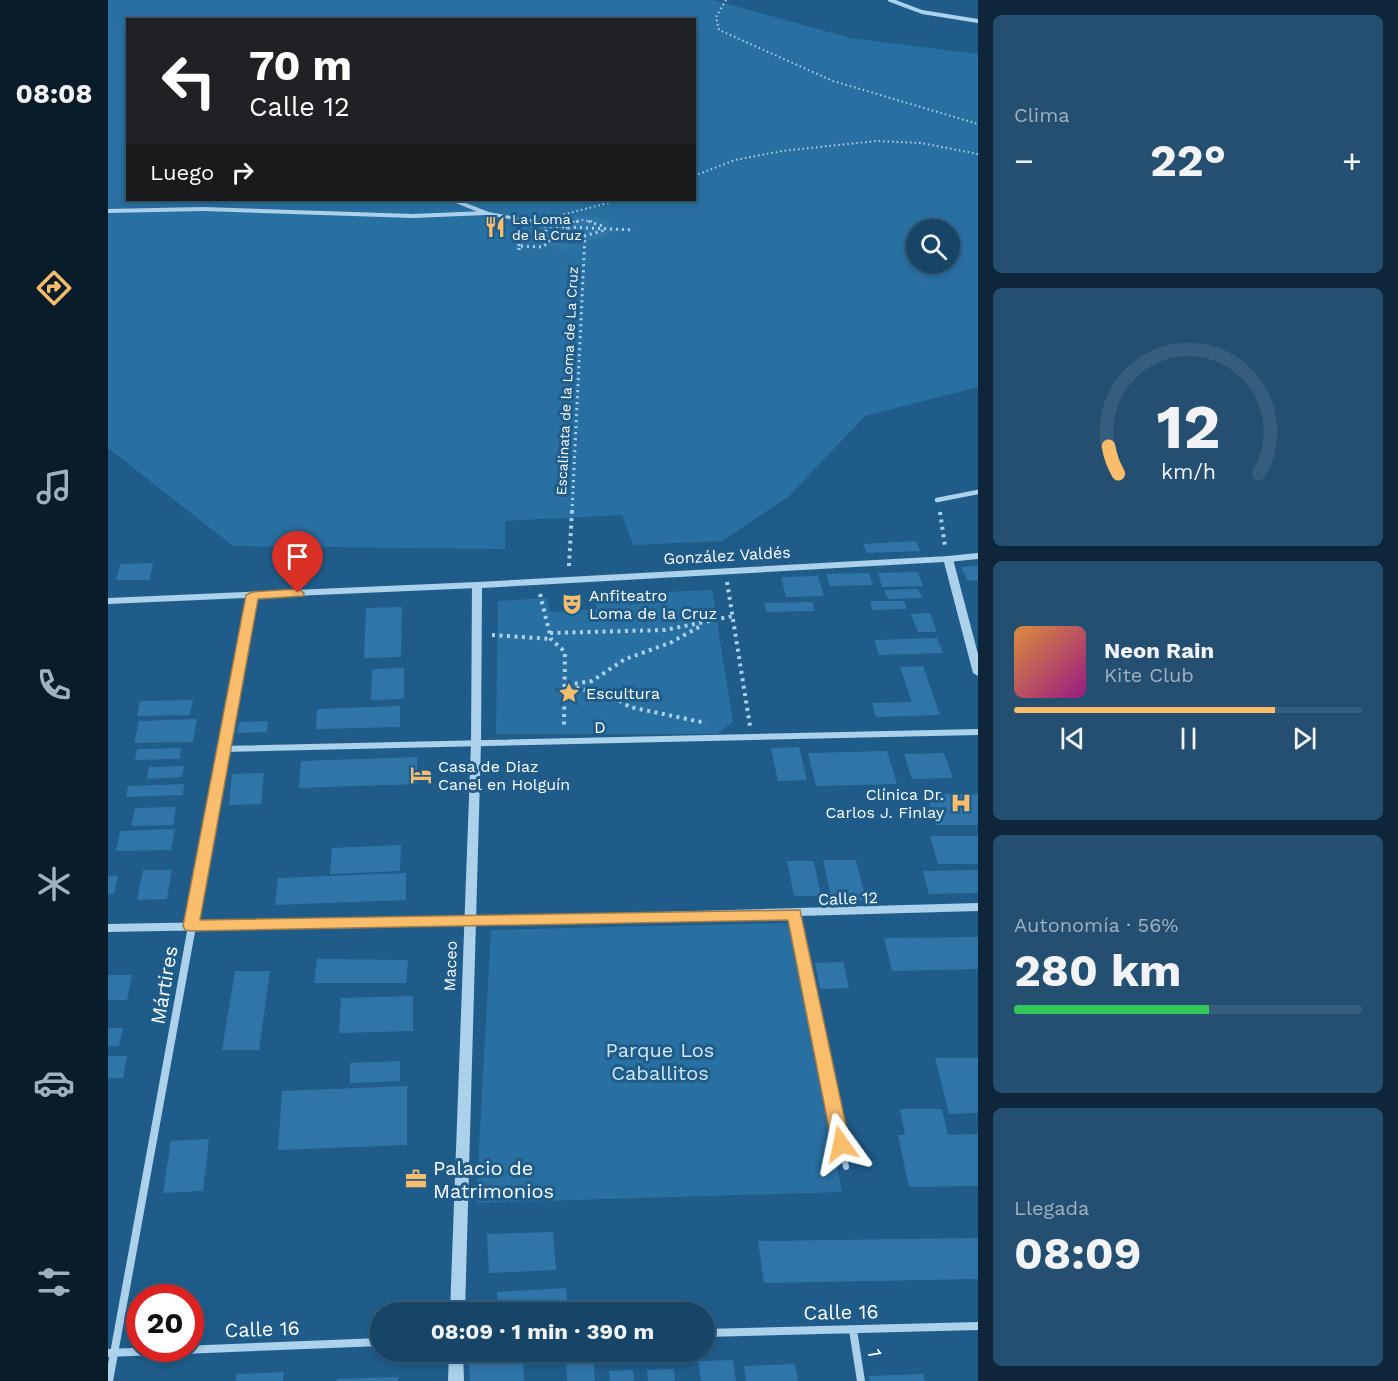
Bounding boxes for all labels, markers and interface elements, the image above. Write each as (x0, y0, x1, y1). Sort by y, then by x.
text: 70 m (249, 41, 352, 90)
icon: left (150, 42, 228, 120)
text: 08:08 (16, 78, 92, 110)
text: Calle 12 (249, 91, 350, 123)
text: Clima (1014, 103, 1070, 127)
text: 22° (1150, 134, 1226, 187)
text: − (1014, 141, 1034, 180)
text: + (1342, 141, 1362, 180)
icon: right (226, 156, 259, 189)
text: Luego (150, 160, 214, 185)
place label: La Loma de la Cruz (512, 211, 582, 243)
restaurant icon: La Loma de la Cruz (483, 215, 507, 239)
map controls (906, 219, 960, 273)
button: search (906, 219, 960, 273)
street label: Escalinata de la Loma de La Cruz (553, 266, 581, 496)
icon: directions (33, 267, 75, 309)
text: 12 (1156, 390, 1220, 463)
text: km/h (1160, 460, 1216, 485)
icon: music (33, 466, 75, 508)
pin (272, 531, 323, 593)
icon: arrive (281, 540, 314, 573)
street label: González Valdés (663, 543, 791, 568)
place label: Anfiteatro Loma de la Cruz (589, 586, 717, 623)
theatre icon: Anfiteatro Loma de la Cruz (560, 592, 584, 616)
text: Neon Rain (1104, 638, 1214, 663)
text: Kite Club (1104, 663, 1194, 687)
icon: phone (33, 664, 75, 706)
place icon: Escultura (557, 681, 581, 705)
place label: Escultura (586, 684, 660, 703)
street label: D (594, 718, 606, 737)
icon: previous (1056, 722, 1089, 755)
icon: pause (1172, 722, 1205, 755)
icon: next (1288, 722, 1321, 755)
place label: Casa de Diaz Canel en Holguín (438, 757, 570, 794)
hotel icon: Casa de Diaz Canel en Holguín (409, 763, 433, 787)
place label: Clínica Dr. Carlos J. Finlay (825, 785, 945, 822)
hospital icon: Clínica Dr. Carlos J. Finlay (949, 791, 973, 815)
icon: climate (33, 863, 75, 905)
street label: Calle 12 (818, 888, 878, 909)
text: Autonomía · 56% (1014, 913, 1178, 937)
street label: Maceo (440, 940, 461, 992)
street label: Mártires (145, 944, 183, 1026)
text: 280 km (1014, 944, 1181, 997)
park label: Parque Los Caballitos (606, 1038, 714, 1085)
icon: car (33, 1062, 75, 1104)
position arrow (809, 1112, 873, 1176)
place label: Palacio de Matrimonios (433, 1156, 554, 1203)
office icon: Palacio de Matrimonios (404, 1167, 428, 1191)
text: Llegada (1014, 1196, 1089, 1220)
text: 08:09 (1014, 1227, 1142, 1280)
icon: filters (33, 1261, 75, 1303)
speed limit sign: 20 (126, 1284, 204, 1362)
street label: Calle 16 (803, 1299, 879, 1325)
street label: Calle 16 (224, 1316, 300, 1342)
text: 08:09 · 1 min · 390 m (431, 1319, 654, 1344)
street label: 1 (863, 1347, 887, 1359)

